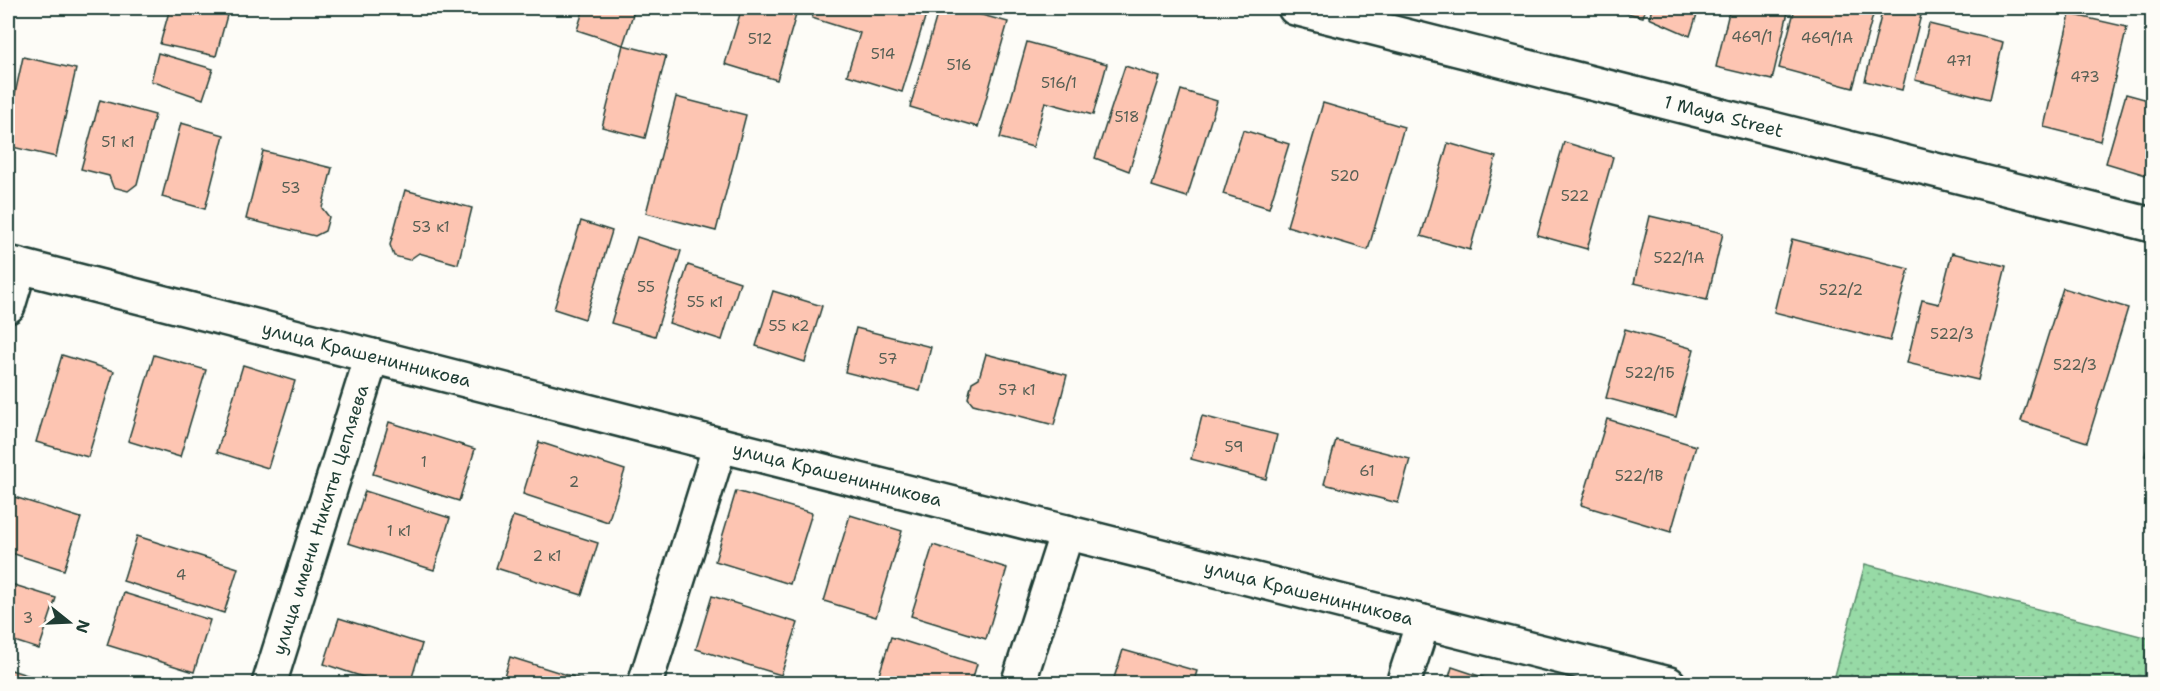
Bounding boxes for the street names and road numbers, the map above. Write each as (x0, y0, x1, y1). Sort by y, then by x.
street label: 1 Maya Street (1661, 90, 1786, 143)
street label: улица Крашенинникова (259, 316, 473, 393)
street label: улица имени Никиты Цепляева (267, 382, 374, 658)
street label: улица Крашенинникова (730, 437, 945, 512)
street label: улица Крашенинникова (1202, 555, 1416, 631)

